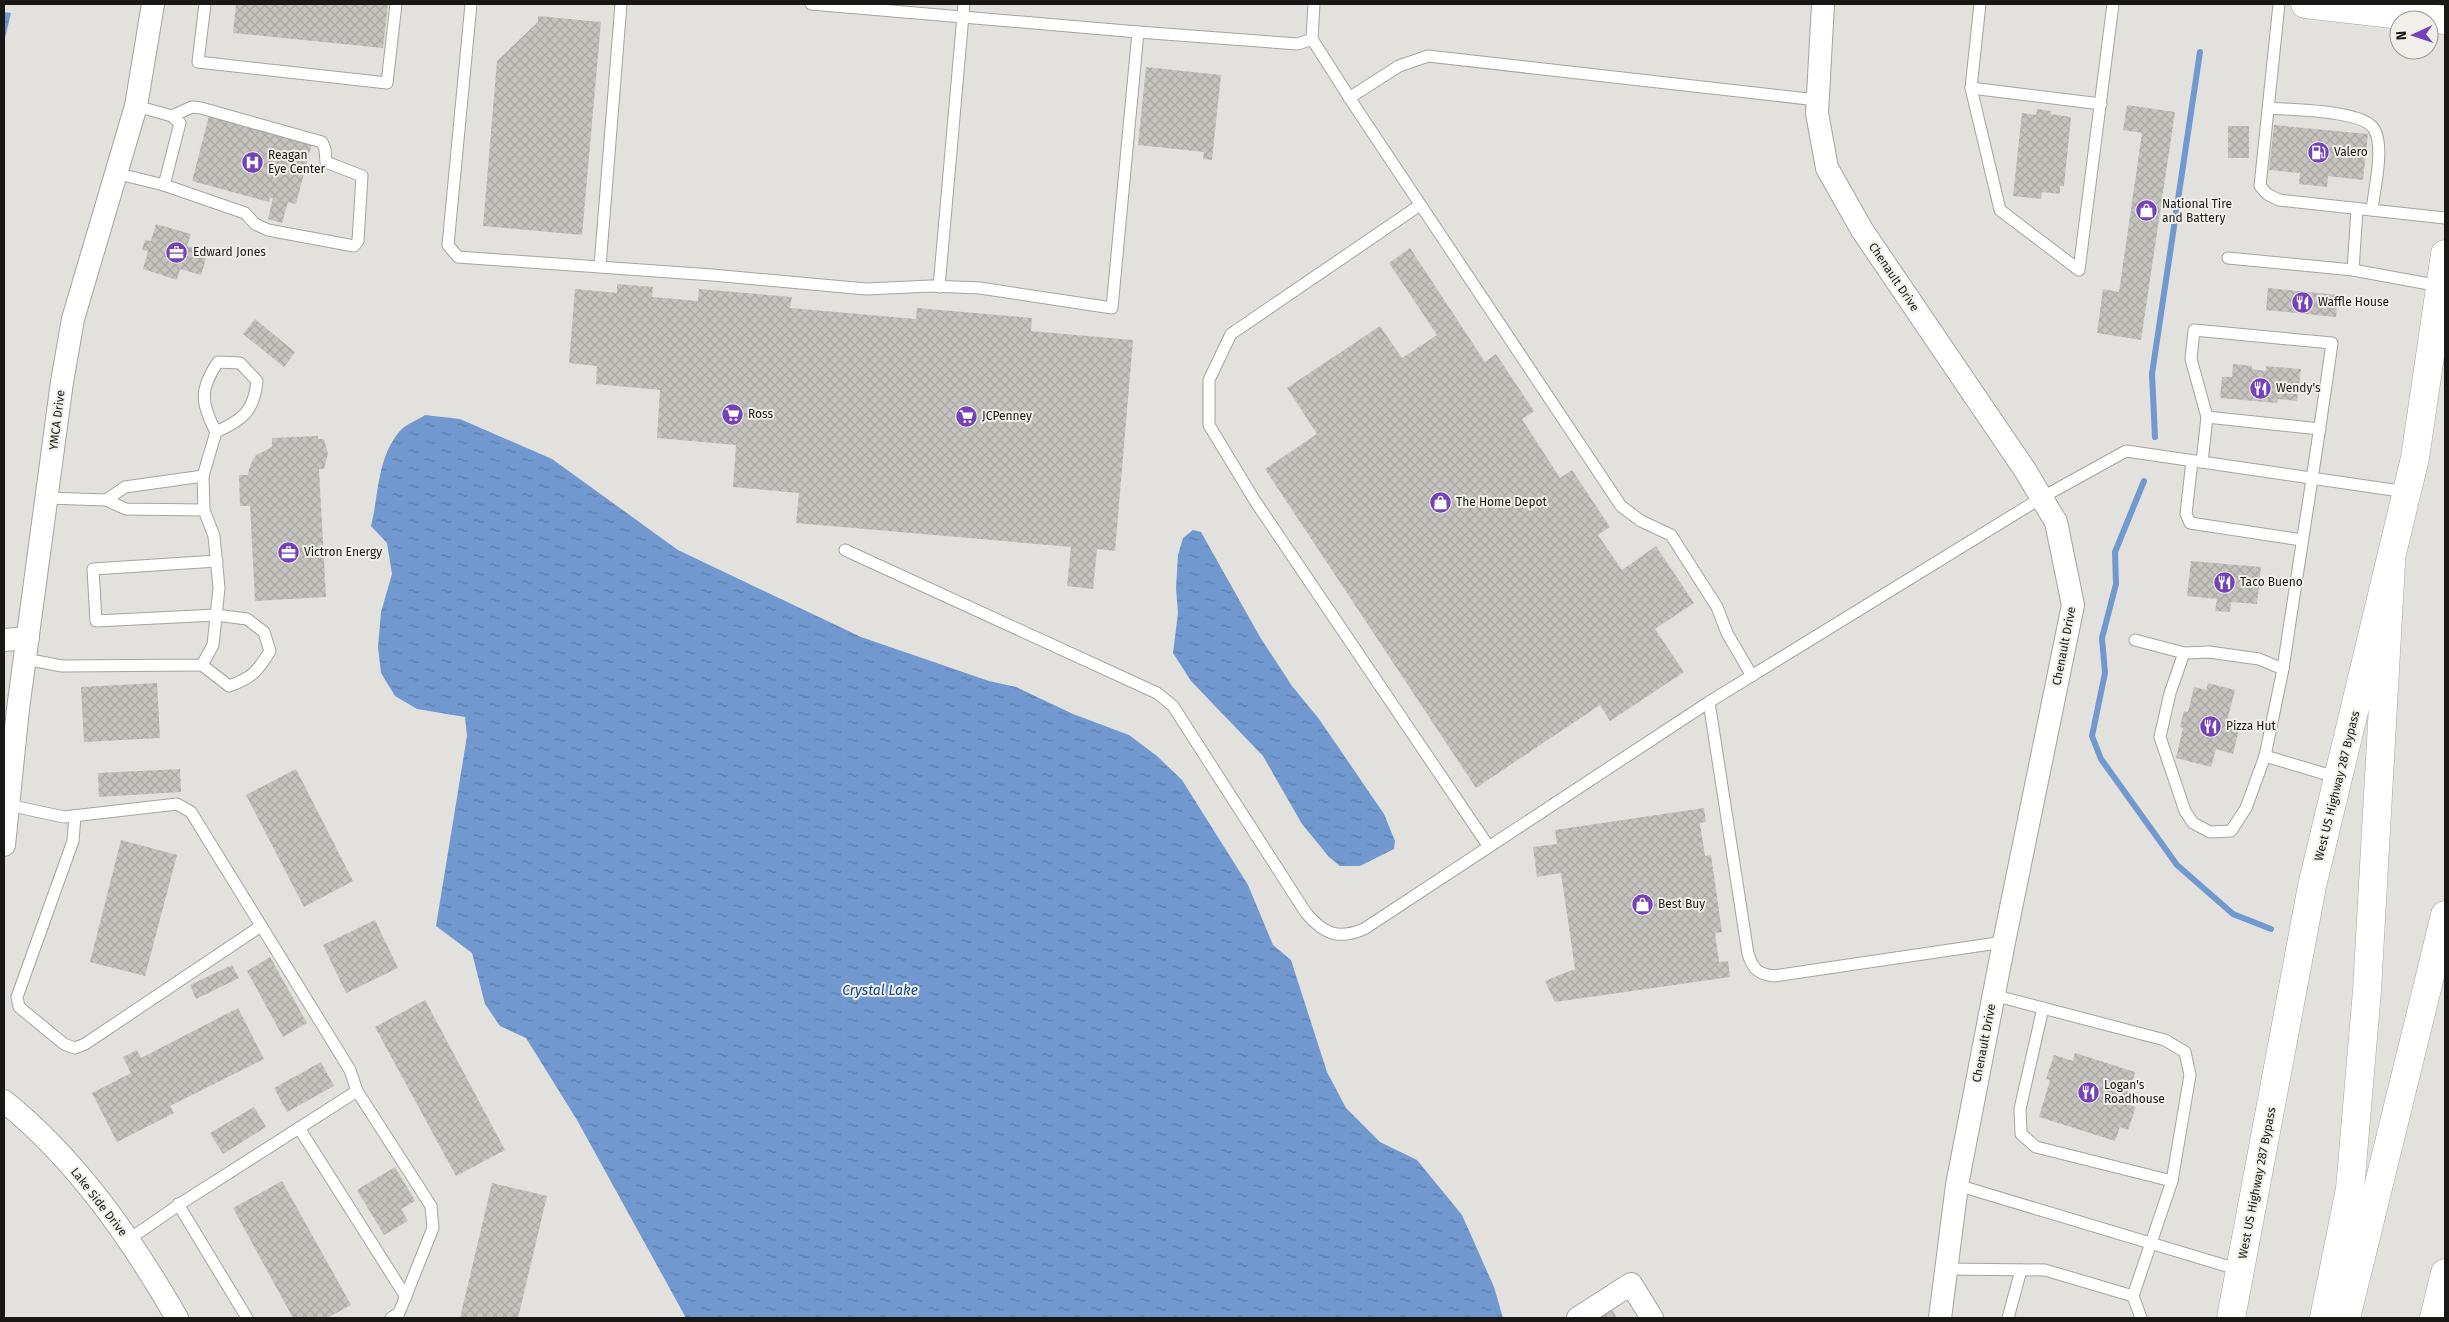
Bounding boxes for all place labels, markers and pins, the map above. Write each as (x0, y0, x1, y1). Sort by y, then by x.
fuel station icon: Valero (2306, 140, 2330, 164)
place label: Valero (2334, 145, 2368, 159)
place label: Reagan Eye Center (268, 148, 326, 176)
hospital icon: Reagan Eye Center (240, 150, 264, 174)
place label: National Tire and Battery (2162, 197, 2232, 225)
shop icon: National Tire and Battery (2134, 199, 2158, 223)
office icon: Edward Jones (165, 240, 189, 264)
place label: Edward Jones (193, 245, 266, 259)
restaurant icon: Waffle House (2290, 290, 2314, 314)
place label: Waffle House (2318, 295, 2389, 309)
restaurant icon: Wendy's (2248, 376, 2272, 400)
place label: Wendy's (2276, 381, 2321, 395)
supermarket icon: Ross (720, 402, 744, 426)
supermarket icon: JCPenney (954, 404, 978, 428)
place label: Ross (748, 407, 774, 421)
place label: JCPenney (982, 409, 1032, 423)
shop icon: The Home Depot (1428, 490, 1452, 514)
place label: The Home Depot (1456, 495, 1548, 509)
office icon: Victron Energy (276, 540, 300, 564)
place label: Victron Energy (304, 545, 382, 559)
restaurant icon: Taco Bueno (2212, 570, 2236, 594)
place label: Taco Bueno (2240, 575, 2303, 589)
restaurant icon: Pizza Hut (2198, 714, 2222, 738)
place label: Pizza Hut (2226, 719, 2277, 733)
shop icon: Best Buy (1630, 892, 1654, 916)
place label: Best Buy (1658, 897, 1705, 911)
place label: Logan's Roadhouse (2104, 1078, 2165, 1106)
restaurant icon: Logan's Roadhouse (2076, 1080, 2100, 1104)

